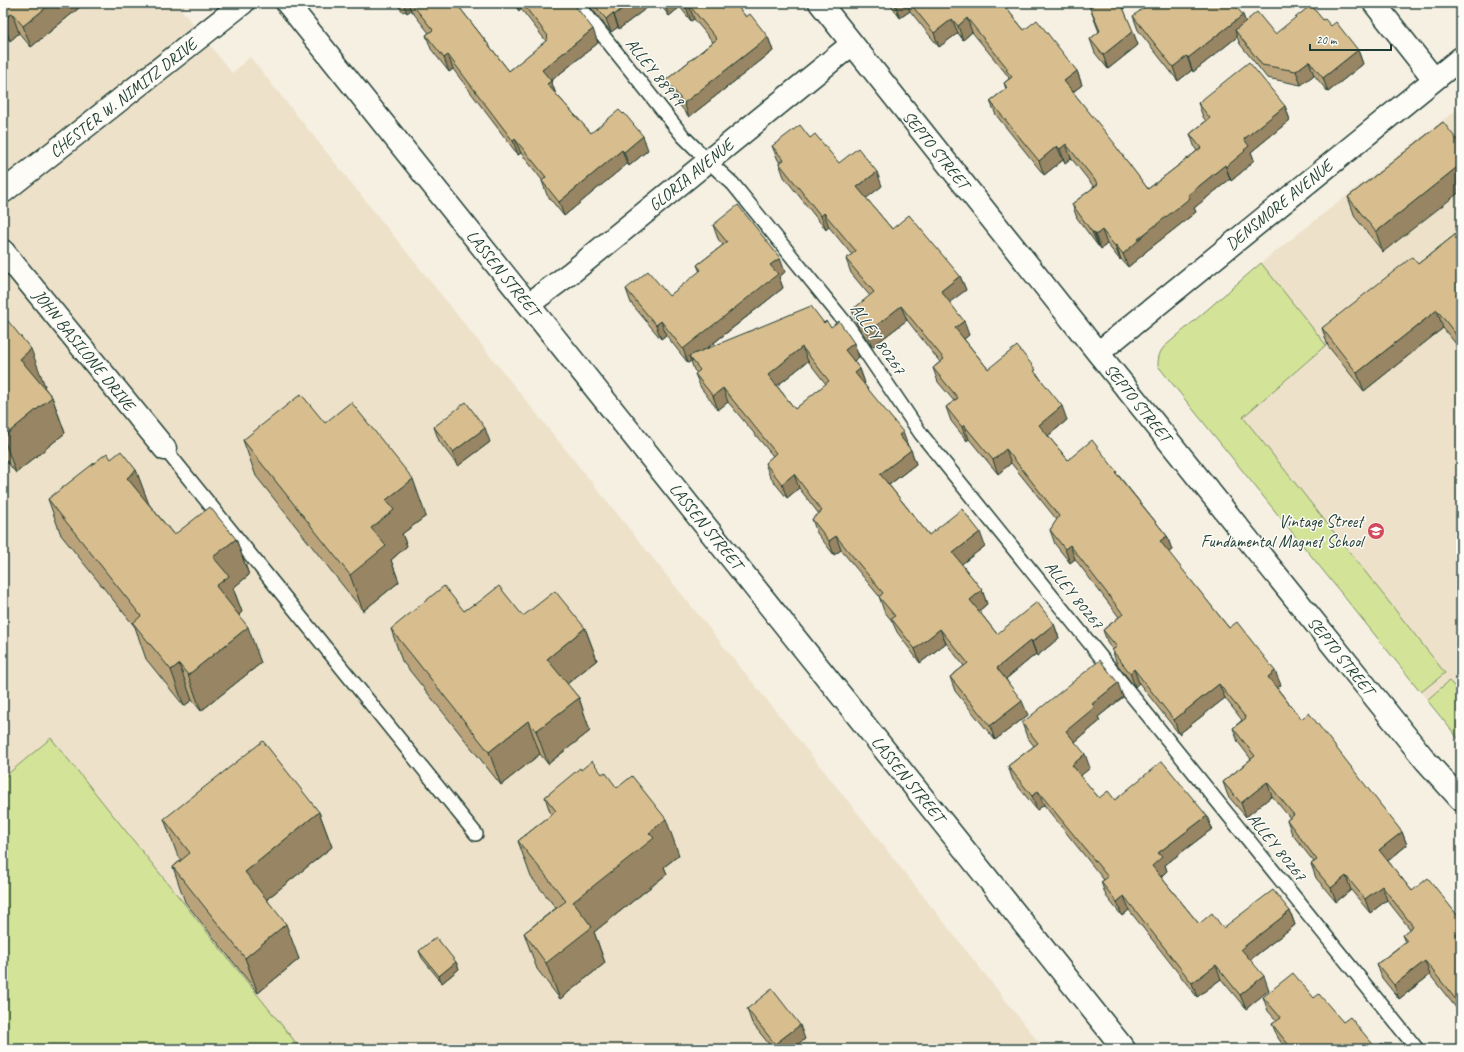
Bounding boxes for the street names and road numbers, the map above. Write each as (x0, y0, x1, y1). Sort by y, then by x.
street label: CHESTER W. NIMITZ DRIVE (45, 33, 203, 162)
street label: ALLEY 88999 (621, 34, 690, 111)
street label: SEPTO STREET (898, 107, 976, 196)
street label: GLORIA AVENUE (644, 133, 739, 216)
street label: DENSMORE AVENUE (1221, 154, 1338, 255)
street label: LASSEN STREET (462, 226, 547, 324)
street label: JOHN BASILONE DRIVE (28, 284, 141, 416)
street label: ALLEY 80267 (846, 299, 911, 380)
street label: SEPTO STREET (1100, 360, 1178, 449)
street label: LASSEN STREET (665, 479, 750, 577)
street label: ALLEY 80267 (1040, 557, 1109, 634)
street label: SEPTO STREET (1303, 613, 1381, 702)
street label: LASSEN STREET (867, 732, 952, 830)
street label: ALLEY 80267 (1243, 809, 1312, 886)

